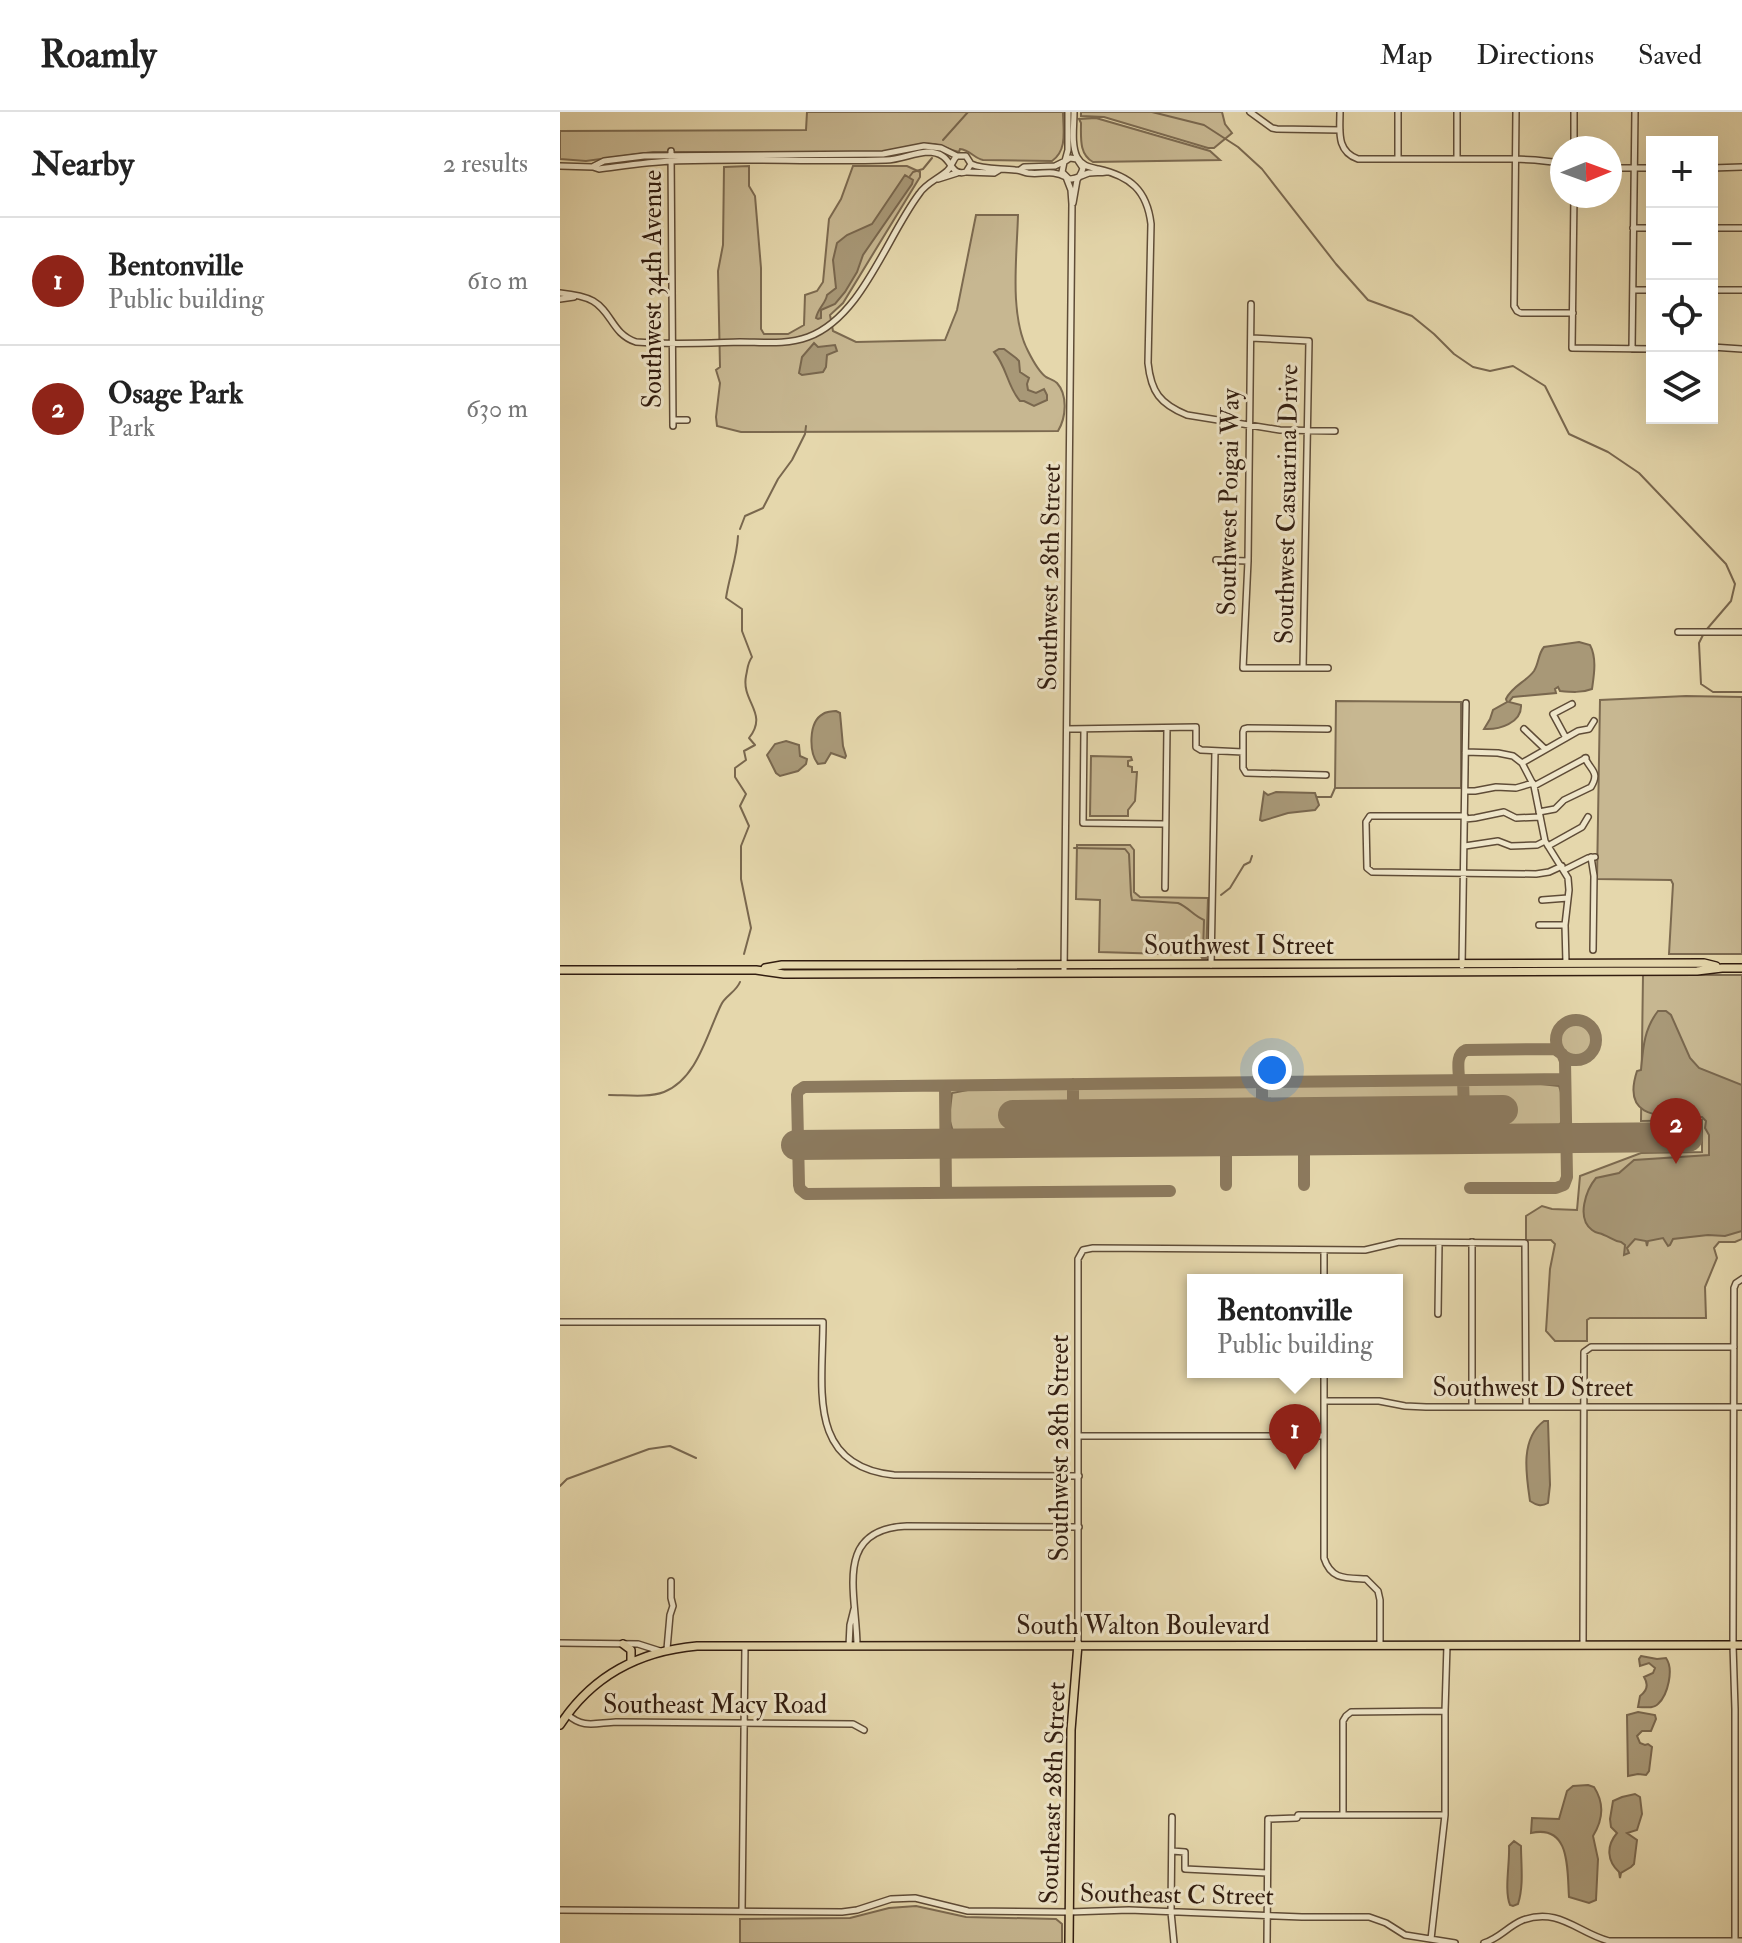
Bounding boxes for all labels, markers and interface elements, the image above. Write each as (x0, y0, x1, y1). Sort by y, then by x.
text: Roamly (40, 31, 157, 79)
text: Map (1380, 38, 1433, 73)
text: Directions (1477, 38, 1594, 73)
text: Saved (1638, 38, 1702, 73)
north arrow (1550, 136, 1622, 208)
map controls (1646, 136, 1718, 424)
button: + (1646, 136, 1718, 208)
text: Nearby (32, 143, 134, 186)
text: 2 results (443, 148, 528, 180)
street label: Southwest 34th Avenue (637, 170, 669, 408)
button: − (1646, 208, 1718, 280)
text: Bentonville (108, 247, 243, 284)
text: 1 (53, 265, 63, 297)
text: 610 m (467, 265, 528, 297)
button: locate (1646, 280, 1718, 352)
text: Public building (108, 284, 264, 316)
button: layers (1646, 352, 1718, 424)
street label: Southwest Casuarina Drive (1269, 364, 1305, 644)
text: Osage Park (108, 375, 243, 412)
street label: Southwest Poigai Way (1211, 388, 1247, 616)
text: 2 (51, 393, 65, 425)
text: 630 m (466, 393, 528, 425)
text: Park (108, 412, 155, 444)
street label: Southwest 28th Street (1032, 463, 1068, 691)
street label: Southwest I Street (1144, 930, 1334, 962)
your location (1252, 1050, 1292, 1090)
pin: 2 (1650, 1098, 1702, 1164)
popup (1187, 1274, 1403, 1378)
text: Bentonville (1217, 1292, 1352, 1329)
text: Public building (1217, 1329, 1373, 1361)
street label: Southwest 28th Street (1044, 1334, 1076, 1562)
street label: Southwest D Street (1433, 1372, 1633, 1404)
pin: 1 (1269, 1404, 1321, 1470)
street label: South Walton Boulevard (1016, 1610, 1270, 1642)
street label: Southeast 28th Street (1033, 1681, 1073, 1905)
street label: Southeast Macy Road (603, 1689, 827, 1721)
street label: Southeast C Street (1080, 1877, 1274, 1913)

